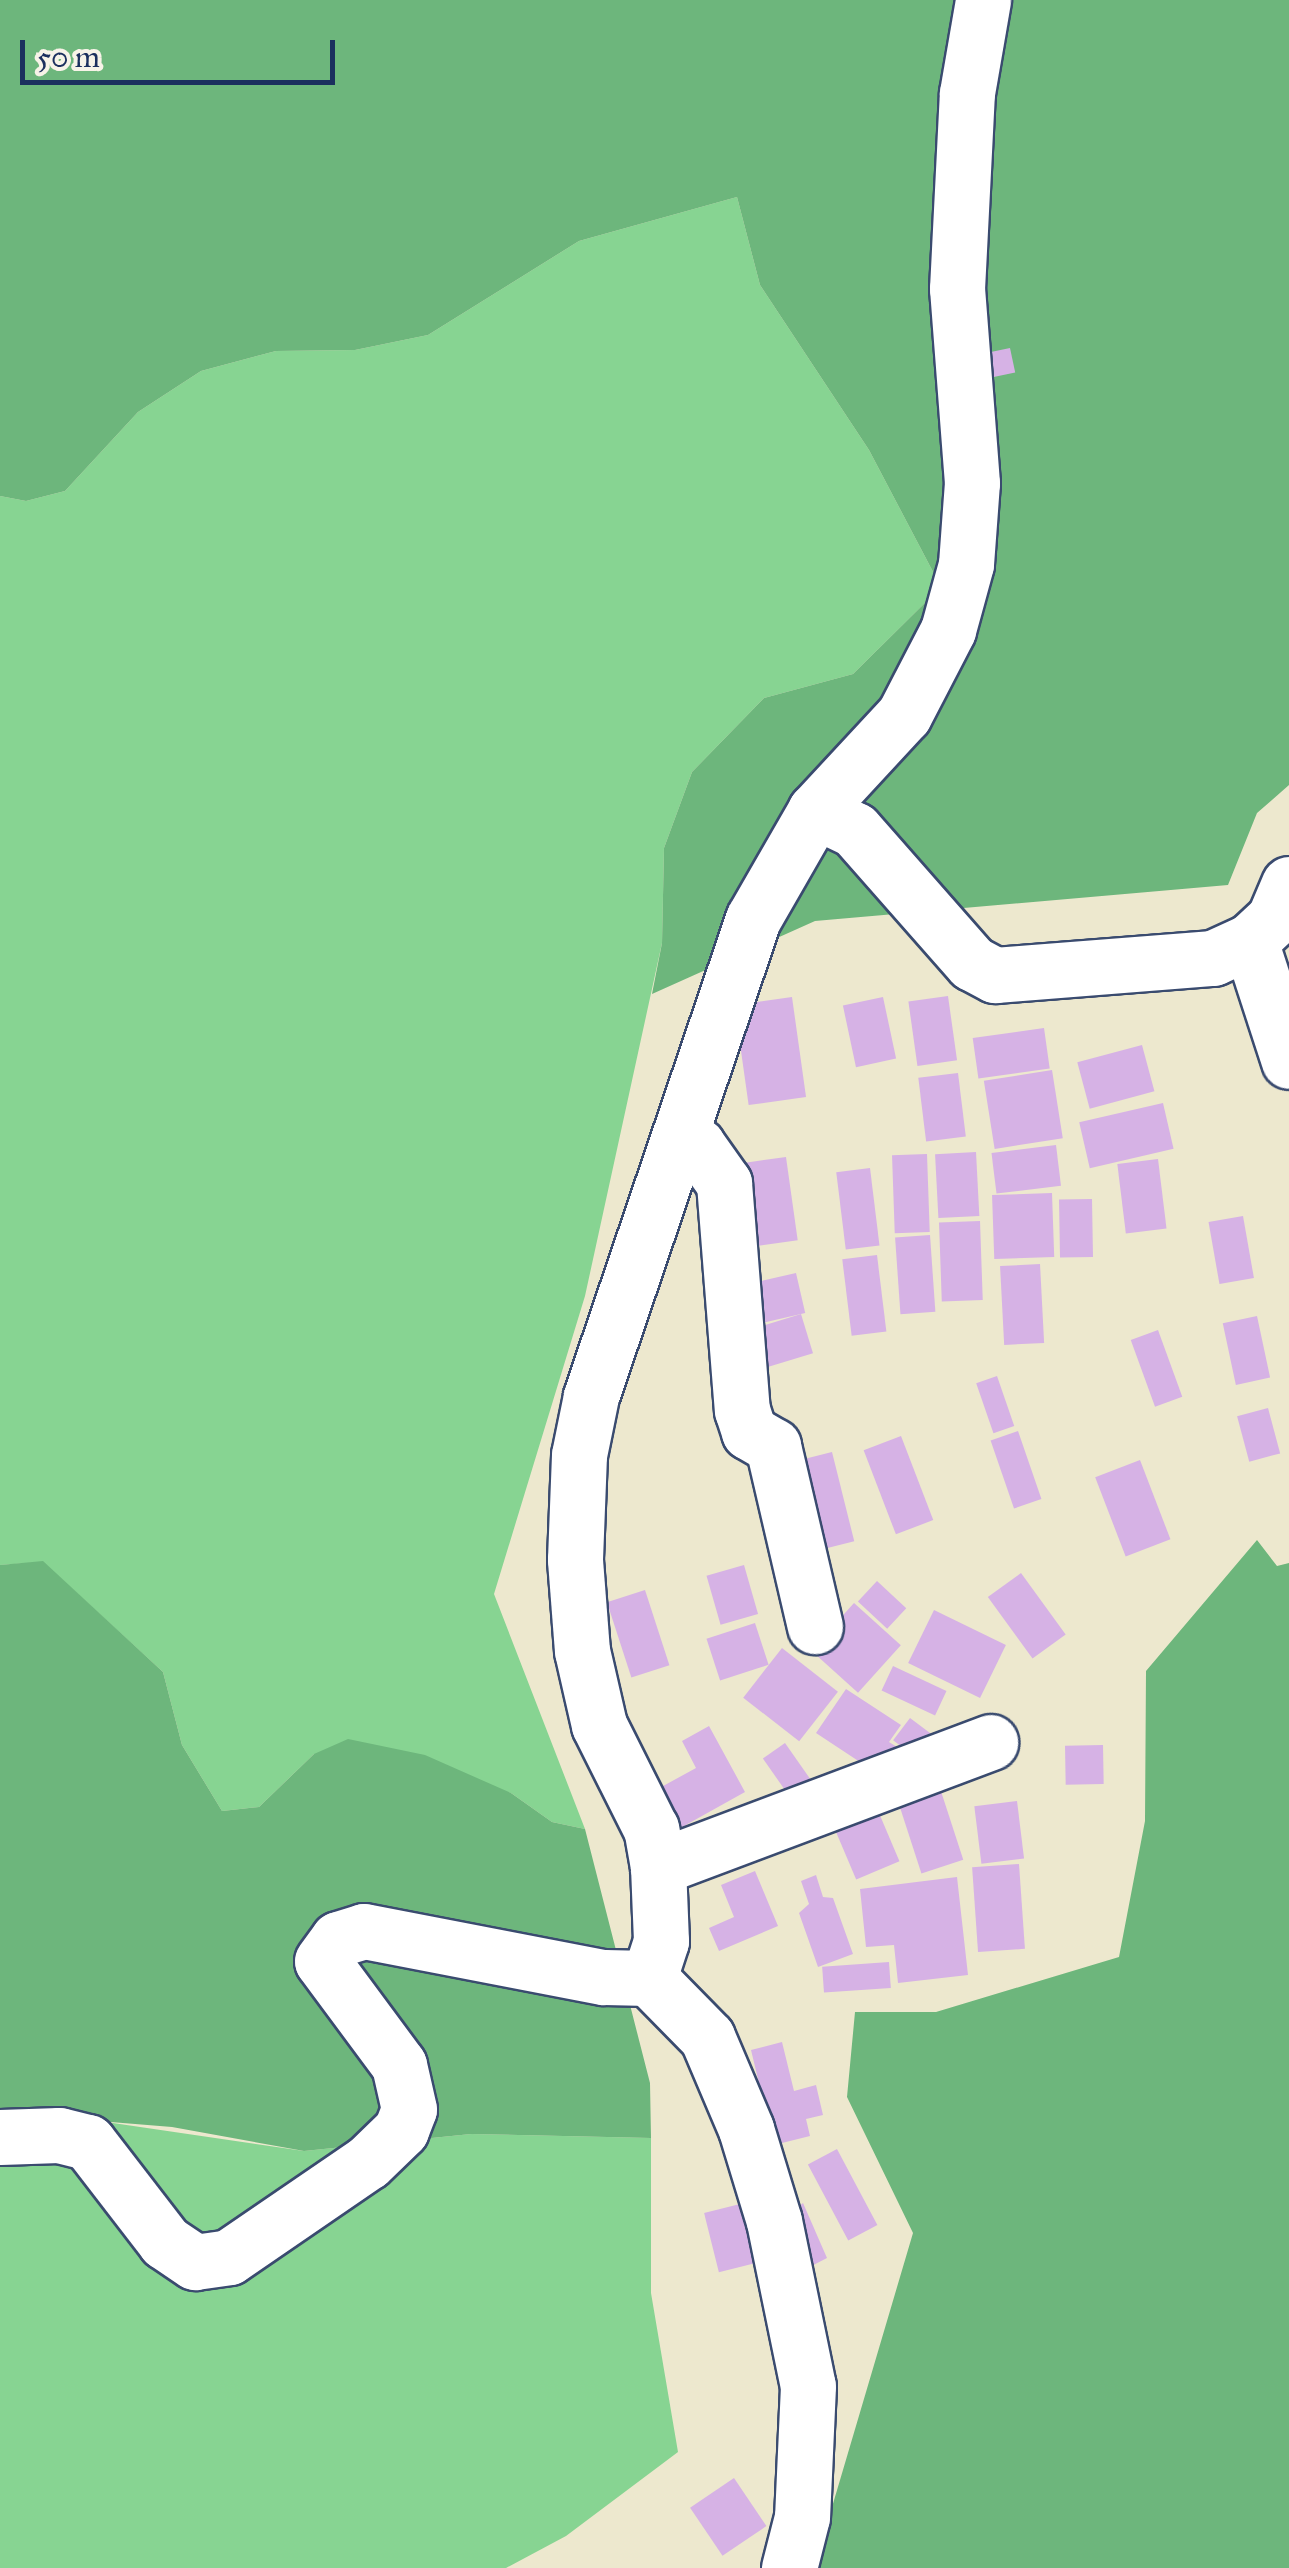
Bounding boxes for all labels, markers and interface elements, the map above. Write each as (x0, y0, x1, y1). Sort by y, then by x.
scale bar (25, 20, 340, 82)
text: 50 m (37, 39, 100, 75)

